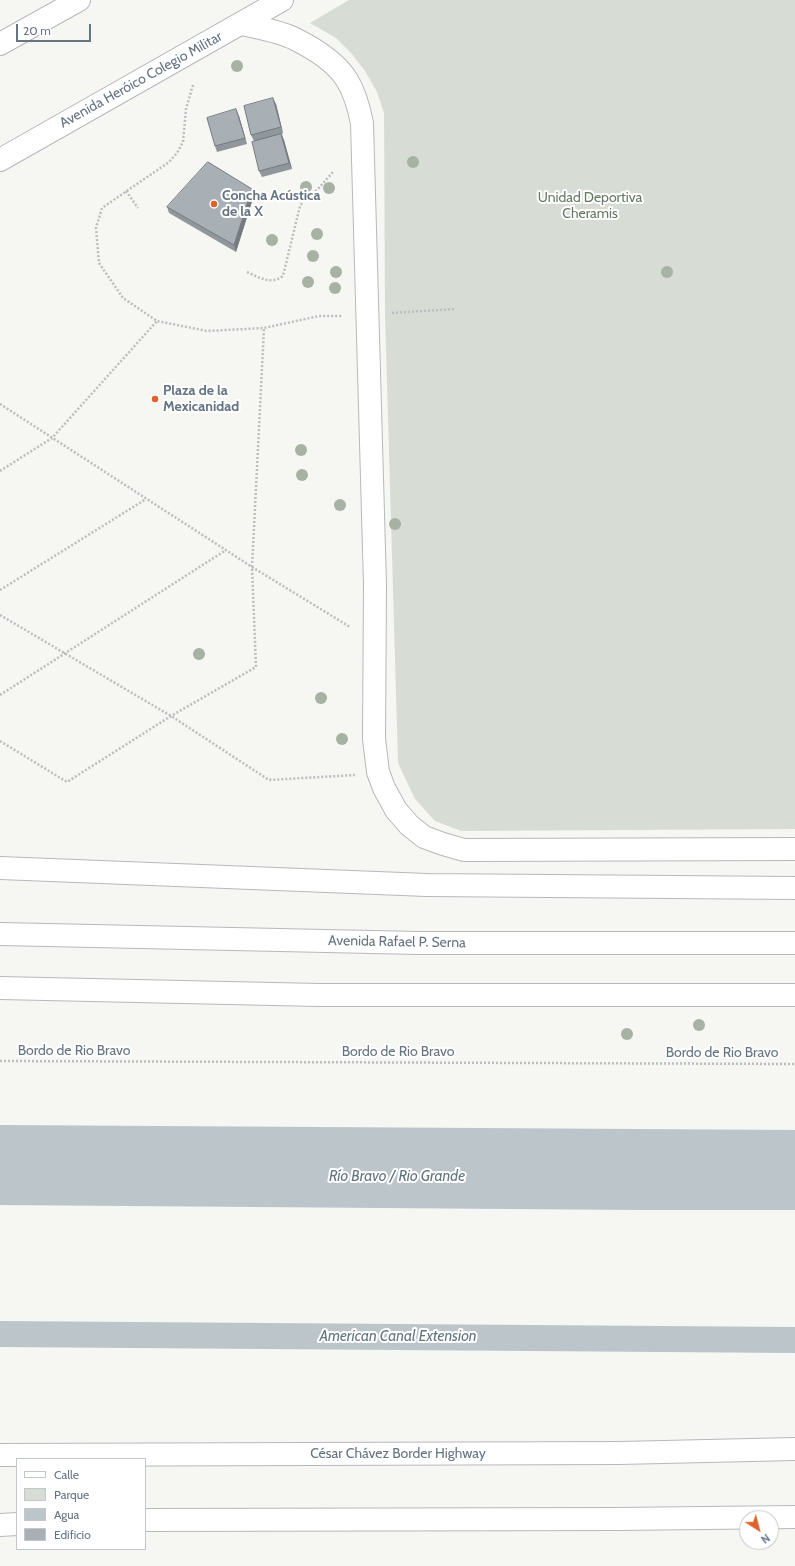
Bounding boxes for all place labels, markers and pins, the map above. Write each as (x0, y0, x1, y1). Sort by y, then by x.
place label: Concha Acústica de la X (222, 188, 320, 220)
marker: Concha Acústica de la X (209, 199, 219, 209)
place label: Plaza de la Mexicanidad (163, 383, 239, 416)
marker: Plaza de la Mexicanidad (150, 394, 160, 404)

